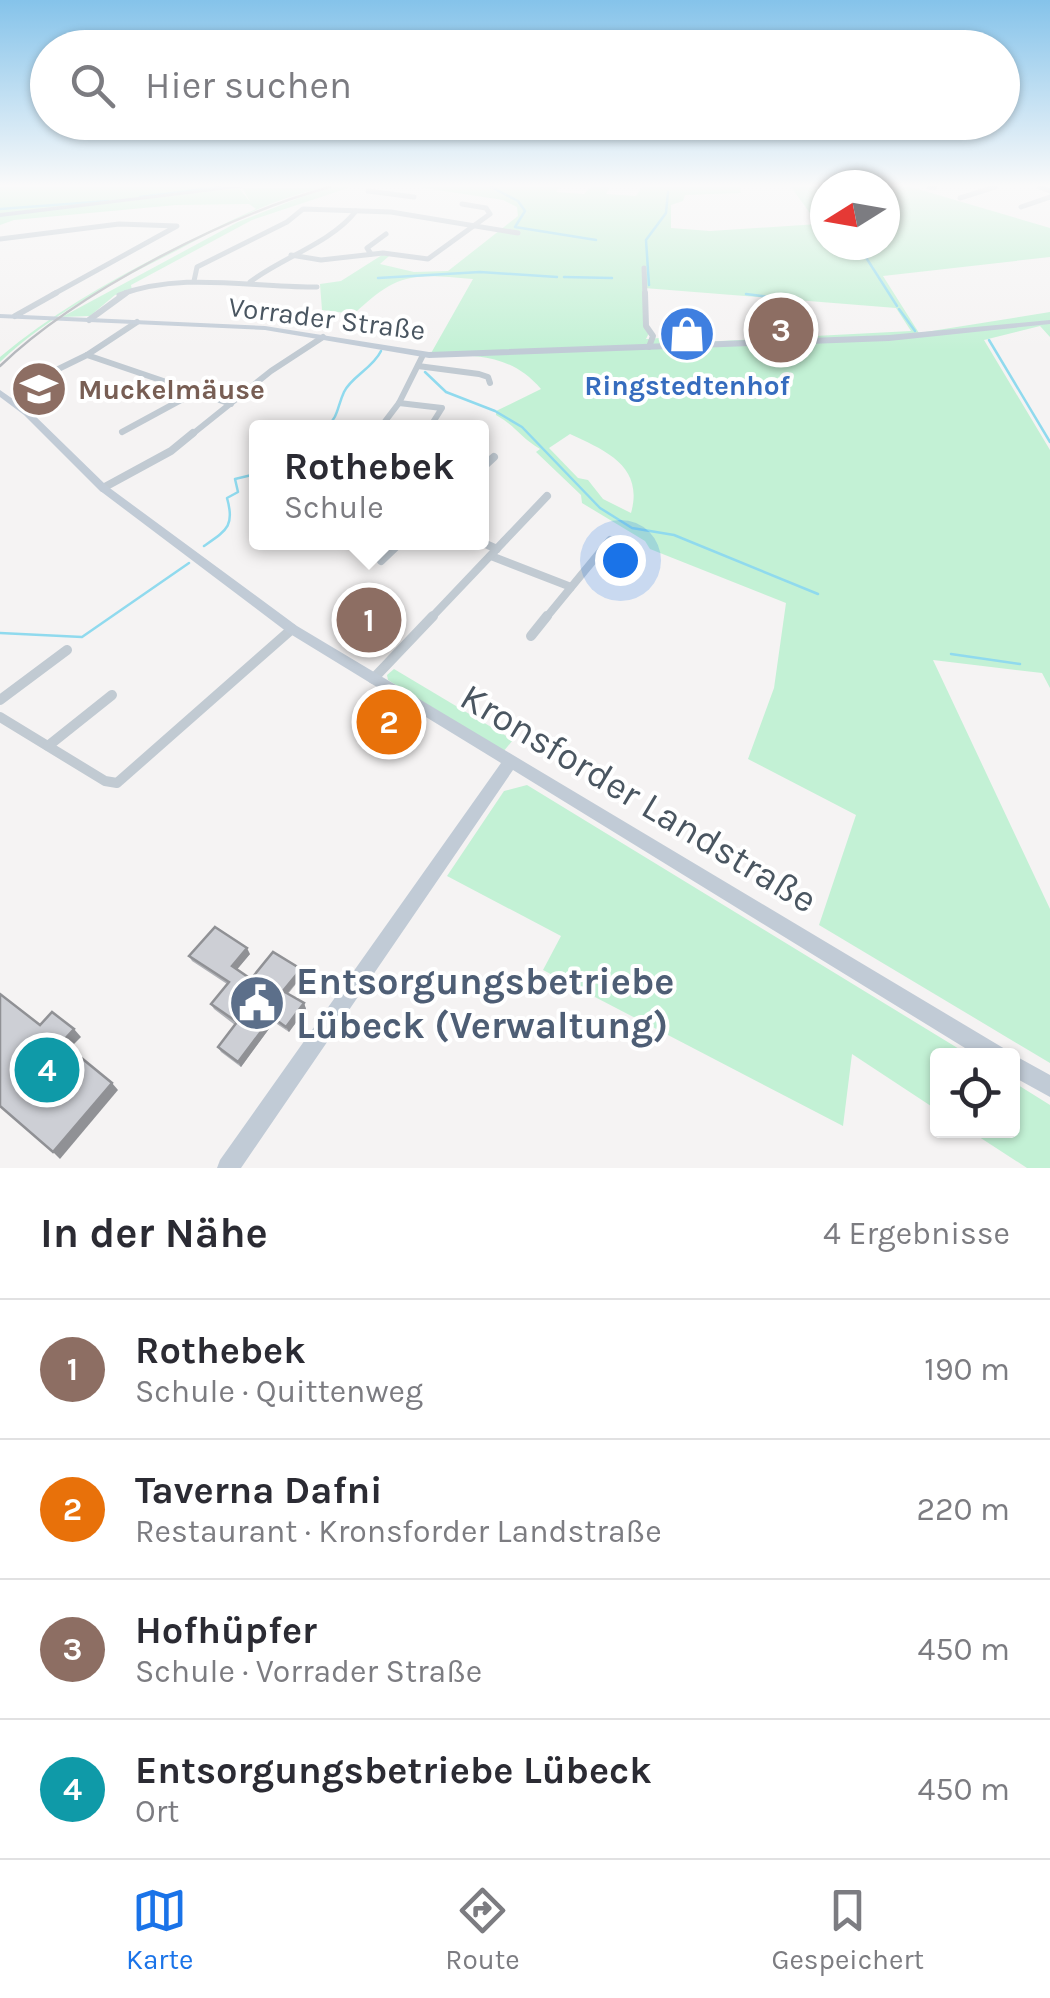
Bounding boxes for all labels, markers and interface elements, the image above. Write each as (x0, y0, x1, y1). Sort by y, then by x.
search box (30, 30, 1020, 140)
icon: search (65, 58, 120, 113)
text: Hier suchen (145, 63, 352, 108)
north arrow (810, 170, 900, 260)
street label: Vorrader Straße (227, 290, 427, 347)
pin: 3 (748, 292, 814, 368)
shop icon: Ringstedtenhof (657, 304, 717, 364)
school or university icon: Muckelmäuse (9, 359, 69, 419)
place label: Ringstedtenhof (584, 369, 791, 402)
place label: Muckelmäuse (78, 373, 265, 406)
popup (249, 420, 489, 550)
text: Rothebek (284, 444, 454, 489)
text: Schule (284, 489, 384, 526)
your location (595, 535, 646, 586)
pin: 1 (336, 582, 402, 658)
street label: Kronsforder Landstraße (452, 674, 825, 923)
pin: 2 (356, 684, 422, 760)
place label: Entsorgungsbetriebe Lübeck (Verwaltung) (296, 959, 674, 1048)
public building icon: Entsorgungsbetriebe Lübeck (Verwaltung) (227, 973, 287, 1033)
pin: 4 (15, 1032, 80, 1108)
map controls (930, 1048, 1020, 1138)
button: locate (930, 1048, 1020, 1138)
text: In der Nähe (40, 1208, 268, 1258)
text: 4 Ergebnisse (823, 1215, 1010, 1252)
text: Rothebek (135, 1328, 306, 1373)
text: 1 (67, 1351, 78, 1388)
text: 190 m (924, 1351, 1010, 1388)
text: Schule · Quittenweg (135, 1373, 423, 1410)
text: Taverna Dafni (135, 1468, 383, 1513)
text: 2 (63, 1491, 82, 1528)
text: 220 m (916, 1491, 1010, 1528)
text: Restaurant · Kronsforder Landstraße (135, 1513, 662, 1550)
text: Hofhüpfer (135, 1608, 317, 1653)
text: 3 (63, 1631, 82, 1668)
text: 450 m (918, 1631, 1010, 1668)
text: Schule · Vorrader Straße (135, 1653, 482, 1690)
text: Entsorgungsbetriebe Lübeck (135, 1748, 652, 1793)
text: 4 (63, 1771, 82, 1808)
text: 450 m (918, 1771, 1010, 1808)
text: Ort (135, 1793, 179, 1830)
tab: Karte (126, 1883, 193, 1976)
tab: Route (445, 1883, 520, 1976)
tab: Gespeichert (771, 1883, 924, 1976)

